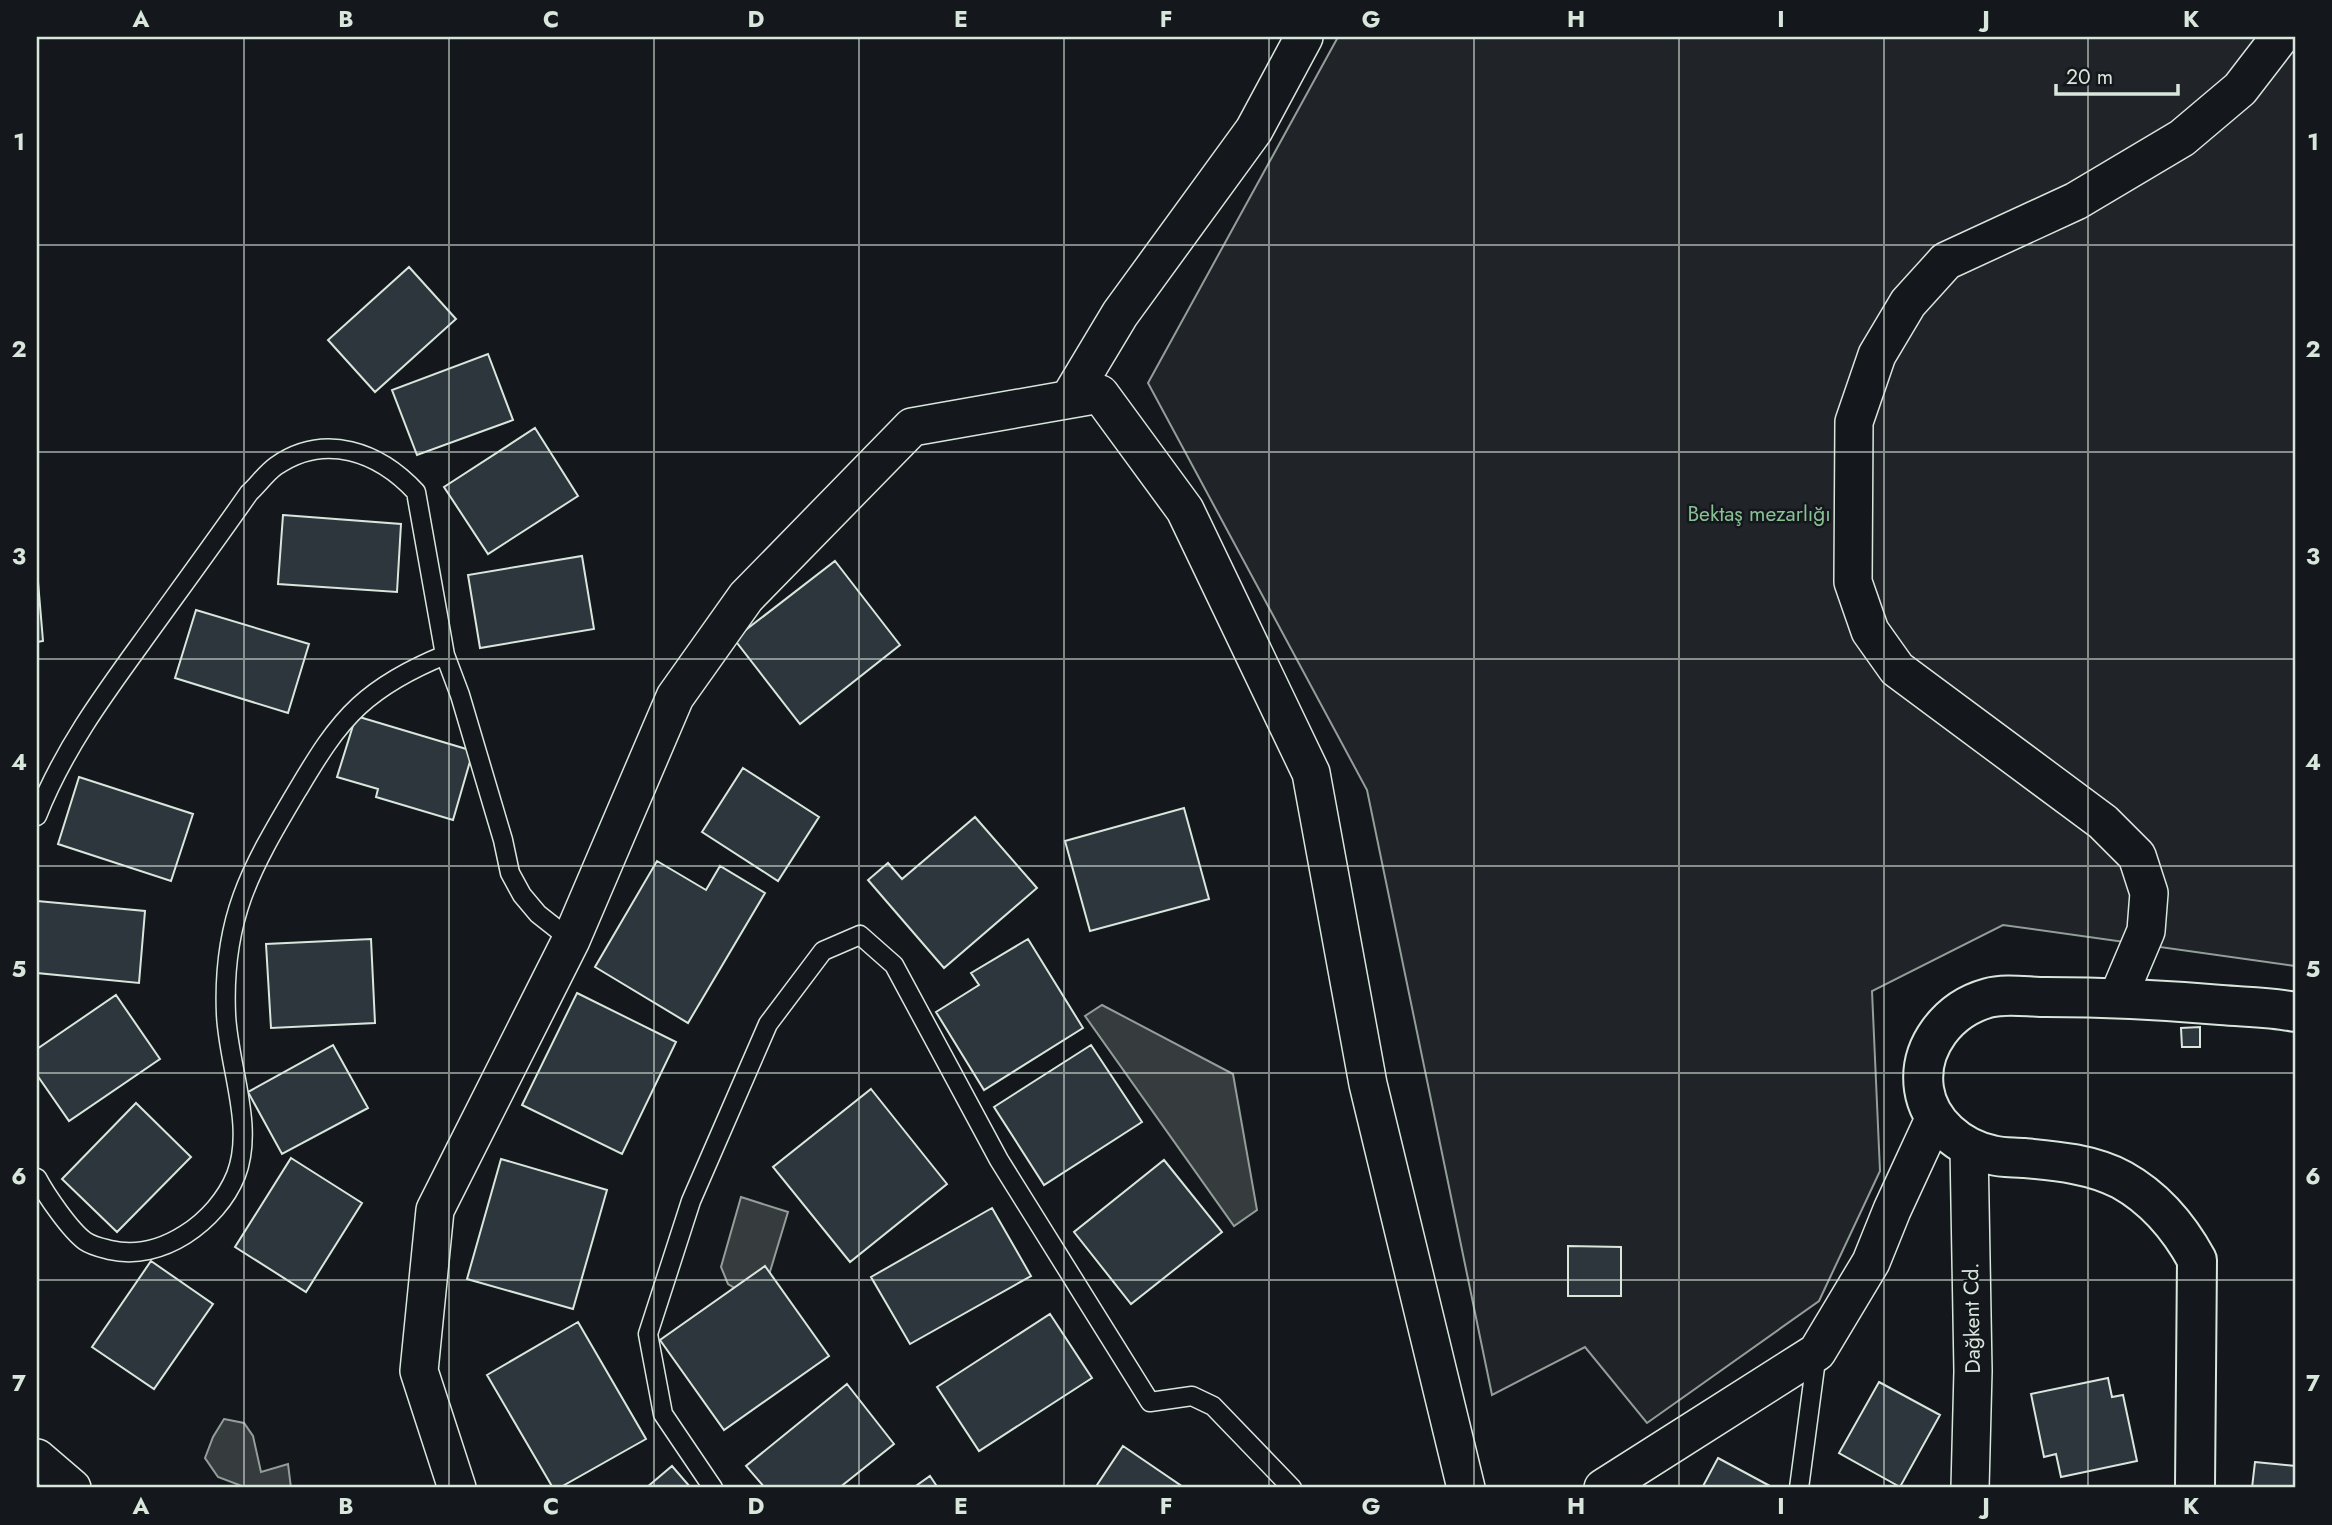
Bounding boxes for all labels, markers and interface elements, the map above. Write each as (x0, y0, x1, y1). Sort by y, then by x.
text: A (132, 2, 150, 36)
text: B (338, 2, 354, 36)
text: C (543, 2, 559, 36)
text: D (748, 2, 765, 36)
text: E (954, 2, 968, 36)
text: F (1160, 2, 1172, 36)
text: G (1362, 2, 1380, 36)
text: H (1567, 2, 1585, 36)
text: I (1777, 2, 1785, 36)
text: J (1978, 2, 1990, 36)
text: K (2183, 2, 2200, 36)
scale bar (2056, 52, 2178, 96)
text: 20 m (2066, 62, 2113, 92)
text: 1 (13, 125, 25, 159)
text: 1 (2307, 125, 2319, 159)
text: 2 (11, 332, 27, 366)
text: 2 (2305, 332, 2321, 366)
park label: Bektaş mezarlığı (1687, 499, 1831, 529)
text: 3 (12, 539, 26, 573)
text: 3 (2306, 539, 2320, 573)
text: 4 (11, 745, 27, 779)
text: 4 (2305, 745, 2321, 779)
text: 5 (12, 952, 26, 986)
text: 5 (2306, 952, 2320, 986)
text: 6 (11, 1159, 27, 1193)
text: 6 (2305, 1159, 2321, 1193)
street label: Dağkent Cd. (1956, 1262, 1988, 1374)
text: 7 (12, 1366, 26, 1400)
text: 7 (2306, 1366, 2320, 1400)
text: A (132, 1489, 150, 1523)
text: B (338, 1489, 354, 1523)
text: C (543, 1489, 559, 1523)
text: D (748, 1489, 765, 1523)
text: E (954, 1489, 968, 1523)
text: F (1160, 1489, 1172, 1523)
text: G (1362, 1489, 1380, 1523)
text: H (1567, 1489, 1585, 1523)
text: I (1777, 1489, 1785, 1523)
text: J (1978, 1489, 1990, 1523)
text: K (2183, 1489, 2200, 1523)

